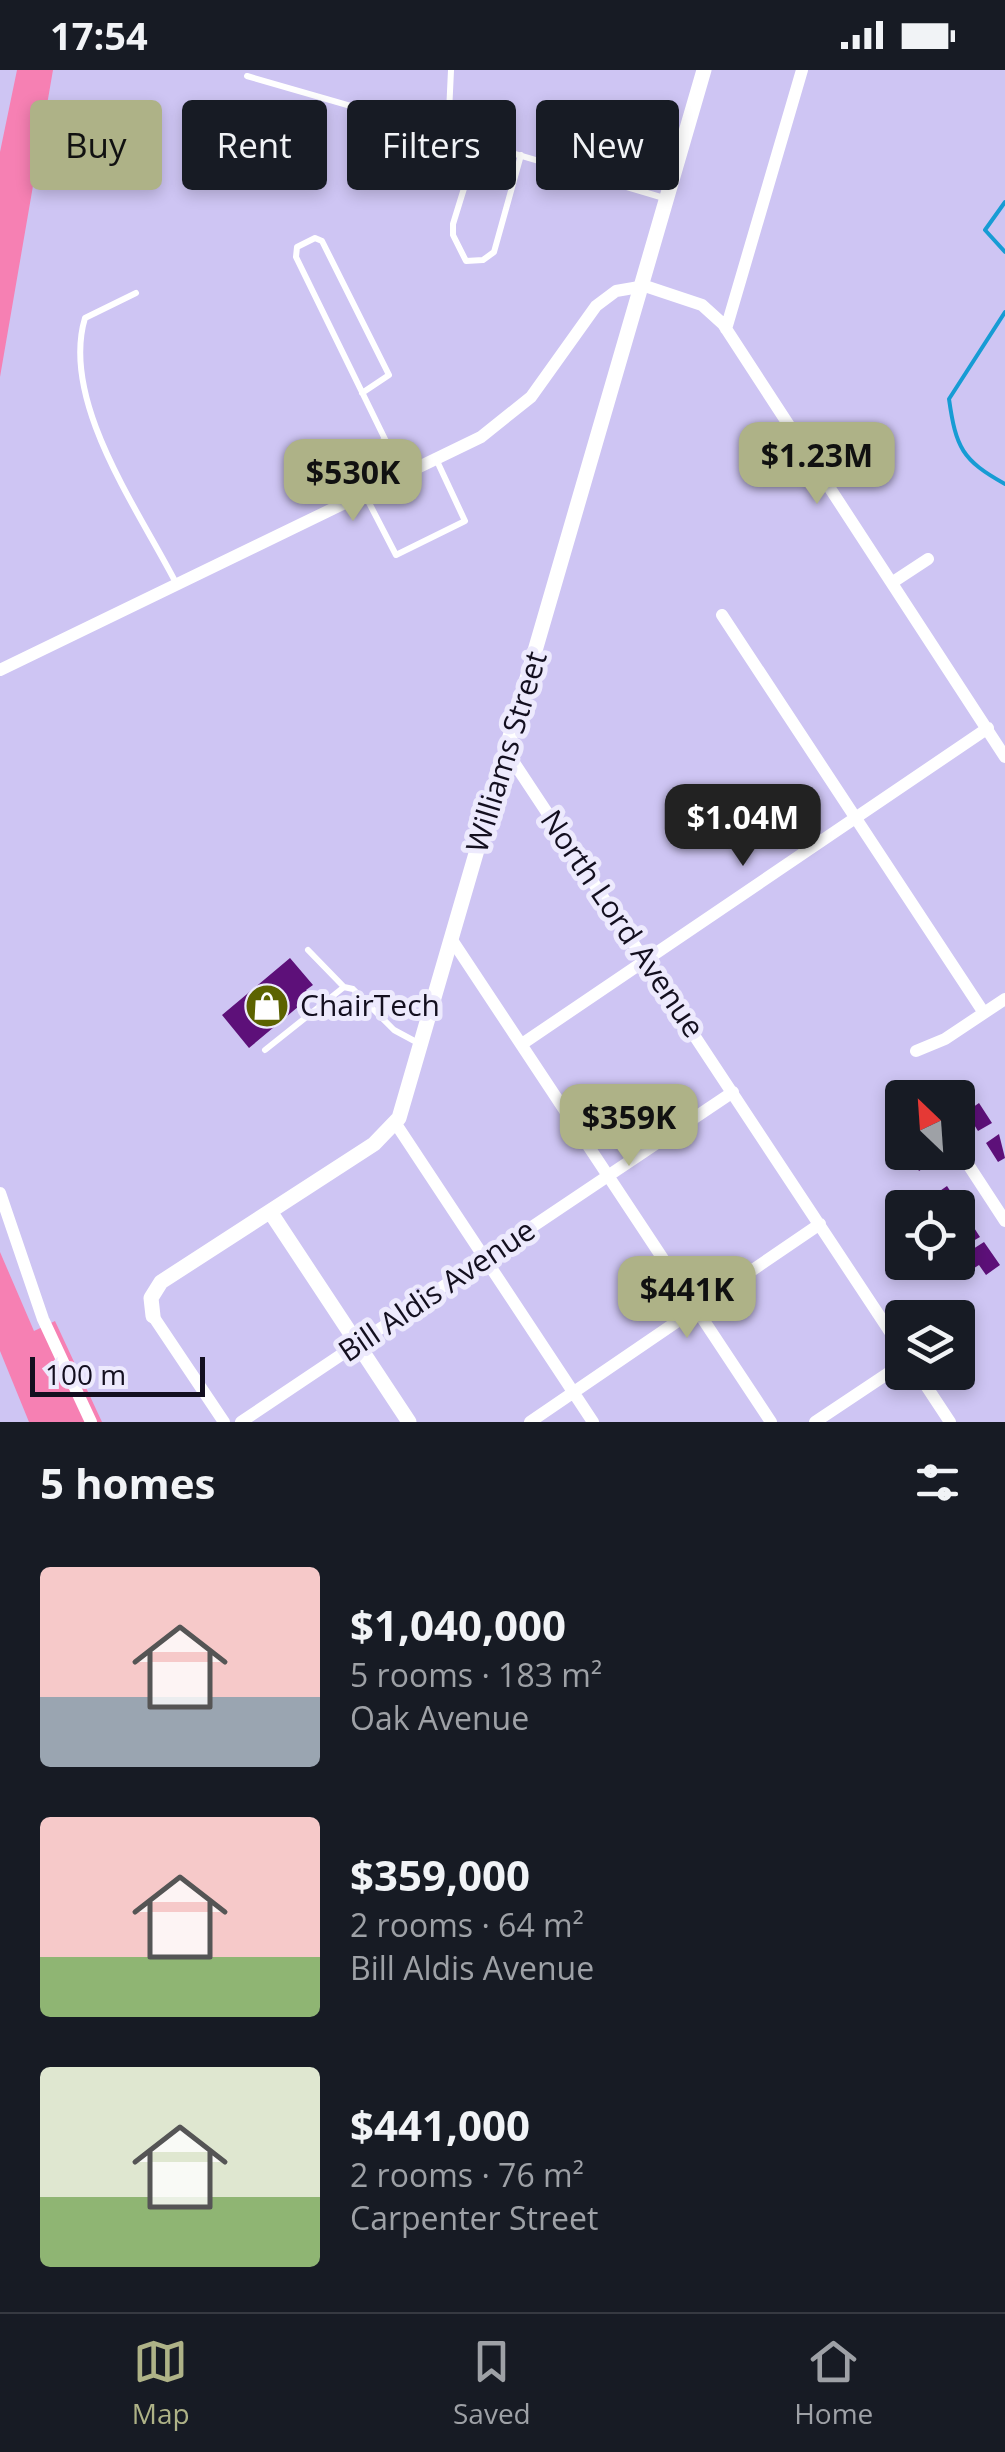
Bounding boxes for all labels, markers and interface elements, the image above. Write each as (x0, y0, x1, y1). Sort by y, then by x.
text: 17:54 (50, 9, 148, 61)
chip: Buy (30, 100, 162, 190)
chip: Rent (182, 100, 327, 190)
chip: Filters (347, 100, 516, 190)
chip: New (536, 100, 679, 190)
pin: $1.23M (736, 422, 898, 507)
text: $1.23M (761, 433, 873, 476)
pin: $530K (283, 439, 423, 524)
text: $530K (306, 450, 400, 493)
street label: Williams Street (456, 646, 556, 857)
pin: $1.04M (662, 784, 824, 869)
text: $1.04M (687, 795, 799, 838)
street label: North Lord Avenue (532, 801, 715, 1045)
shop icon: ChairTech (244, 983, 290, 1029)
place label: ChairTech (300, 984, 440, 1025)
north arrow (885, 1080, 975, 1170)
map controls (885, 1080, 975, 1390)
pin: $359K (559, 1084, 699, 1169)
text: $359K (582, 1095, 676, 1138)
button: locate (885, 1190, 975, 1280)
street label: Bill Aldis Avenue (330, 1209, 543, 1371)
pin: $441K (617, 1256, 757, 1341)
text: $441K (640, 1267, 734, 1310)
button: layers (885, 1300, 975, 1390)
scale bar (30, 1352, 205, 1396)
text: 100 m (45, 1355, 126, 1393)
text: 5 homes (40, 1454, 215, 1511)
icon: filters (910, 1455, 965, 1510)
text: $1,040,000 (350, 1596, 566, 1653)
icon: home (120, 1607, 240, 1727)
text: 5 rooms · 183 m² (350, 1653, 602, 1696)
text: Oak Avenue (350, 1696, 529, 1739)
text: $359,000 (350, 1846, 530, 1903)
icon: home (120, 1857, 240, 1977)
text: 2 rooms · 64 m² (350, 1903, 584, 1946)
text: Bill Aldis Avenue (350, 1946, 594, 1989)
text: $441,000 (350, 2096, 530, 2153)
icon: home (120, 2107, 240, 2227)
text: 2 rooms · 76 m² (350, 2153, 584, 2196)
text: Carpenter Street (350, 2196, 598, 2239)
tab: Map (132, 2334, 190, 2432)
tab: Saved (453, 2334, 531, 2432)
tab: Home (794, 2334, 873, 2432)

